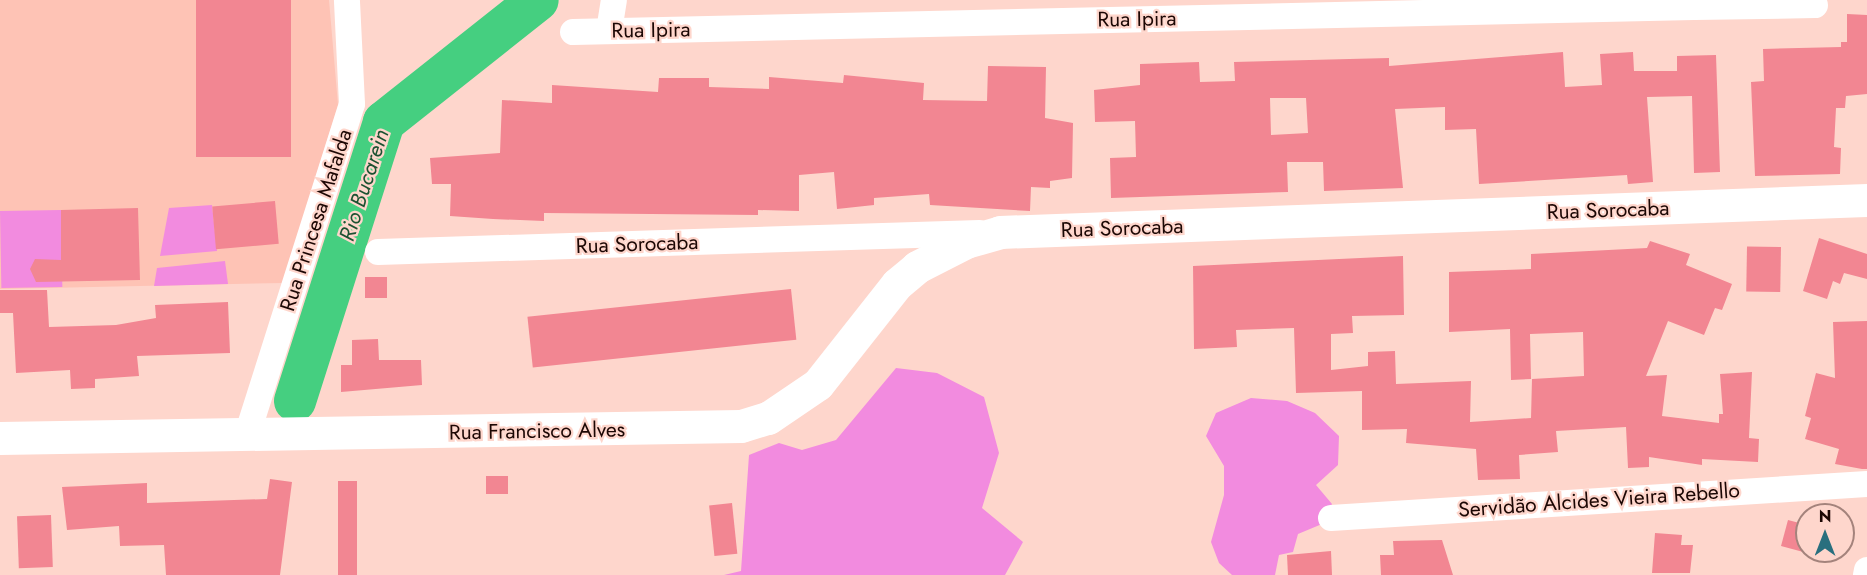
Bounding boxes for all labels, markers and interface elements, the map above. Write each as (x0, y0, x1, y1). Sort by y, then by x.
street label: Rua Ipira (1097, 6, 1177, 32)
street label: Rua Ipira (611, 17, 691, 43)
street label: Rua Princesa Mafalda (275, 126, 357, 314)
water label: Rio Bucarein (334, 126, 394, 244)
street label: Rua Sorocaba (1546, 195, 1670, 225)
street label: Rua Sorocaba (1060, 213, 1184, 243)
street label: Rua Sorocaba (575, 229, 699, 259)
street label: Rua Francisco Alves (449, 417, 625, 445)
street label: Servidão Alcides Vieira Rebello (1457, 478, 1741, 522)
north arrow (1795, 503, 1855, 563)
text: N (1819, 505, 1831, 528)

